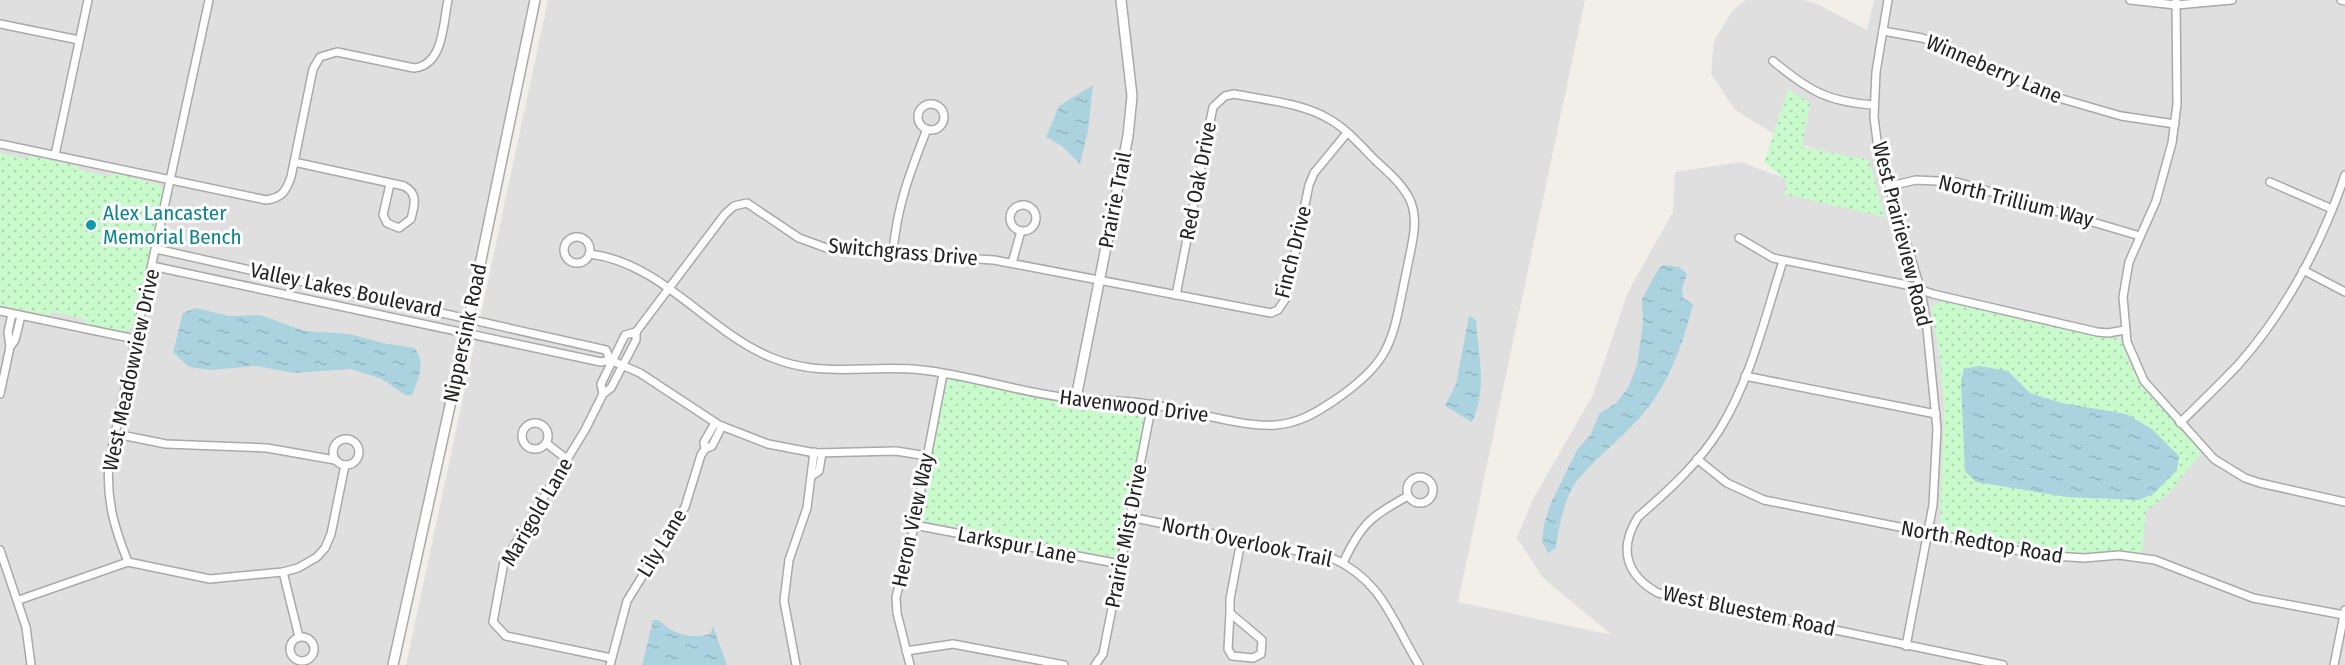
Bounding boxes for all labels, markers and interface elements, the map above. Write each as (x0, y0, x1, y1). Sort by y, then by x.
street label: Winneberry Lane (1922, 29, 2066, 109)
street label: Red Oak Drive (1174, 120, 1222, 242)
street label: West Prairieview Road (1866, 139, 1938, 329)
street label: Prairie Trail (1093, 149, 1137, 250)
street label: North Trillium Way (1936, 169, 2097, 233)
place label: Alex Lancaster Memorial Bench (103, 200, 242, 250)
street label: Finch Drive (1269, 203, 1317, 301)
marker: Alex Lancaster Memorial Bench (84, 218, 98, 232)
street label: Switchgrass Drive (827, 233, 979, 271)
street label: Valley Lakes Boulevard (248, 257, 444, 323)
street label: Nippersink Road (438, 261, 492, 405)
street label: West Meadowview Drive (97, 266, 165, 474)
street label: Havenwood Drive (1058, 384, 1210, 428)
street label: Heron View Way (886, 450, 940, 589)
street label: Marigold Lane (496, 453, 578, 571)
street label: Prairie Mist Drive (1099, 462, 1153, 610)
street label: Lily Lane (632, 504, 692, 582)
street label: North Overlook Trail (1160, 511, 1335, 573)
street label: North Redtop Road (1899, 515, 2065, 569)
street label: Larkspur Lane (955, 521, 1079, 569)
street label: West Bluestem Road (1660, 580, 1838, 642)

